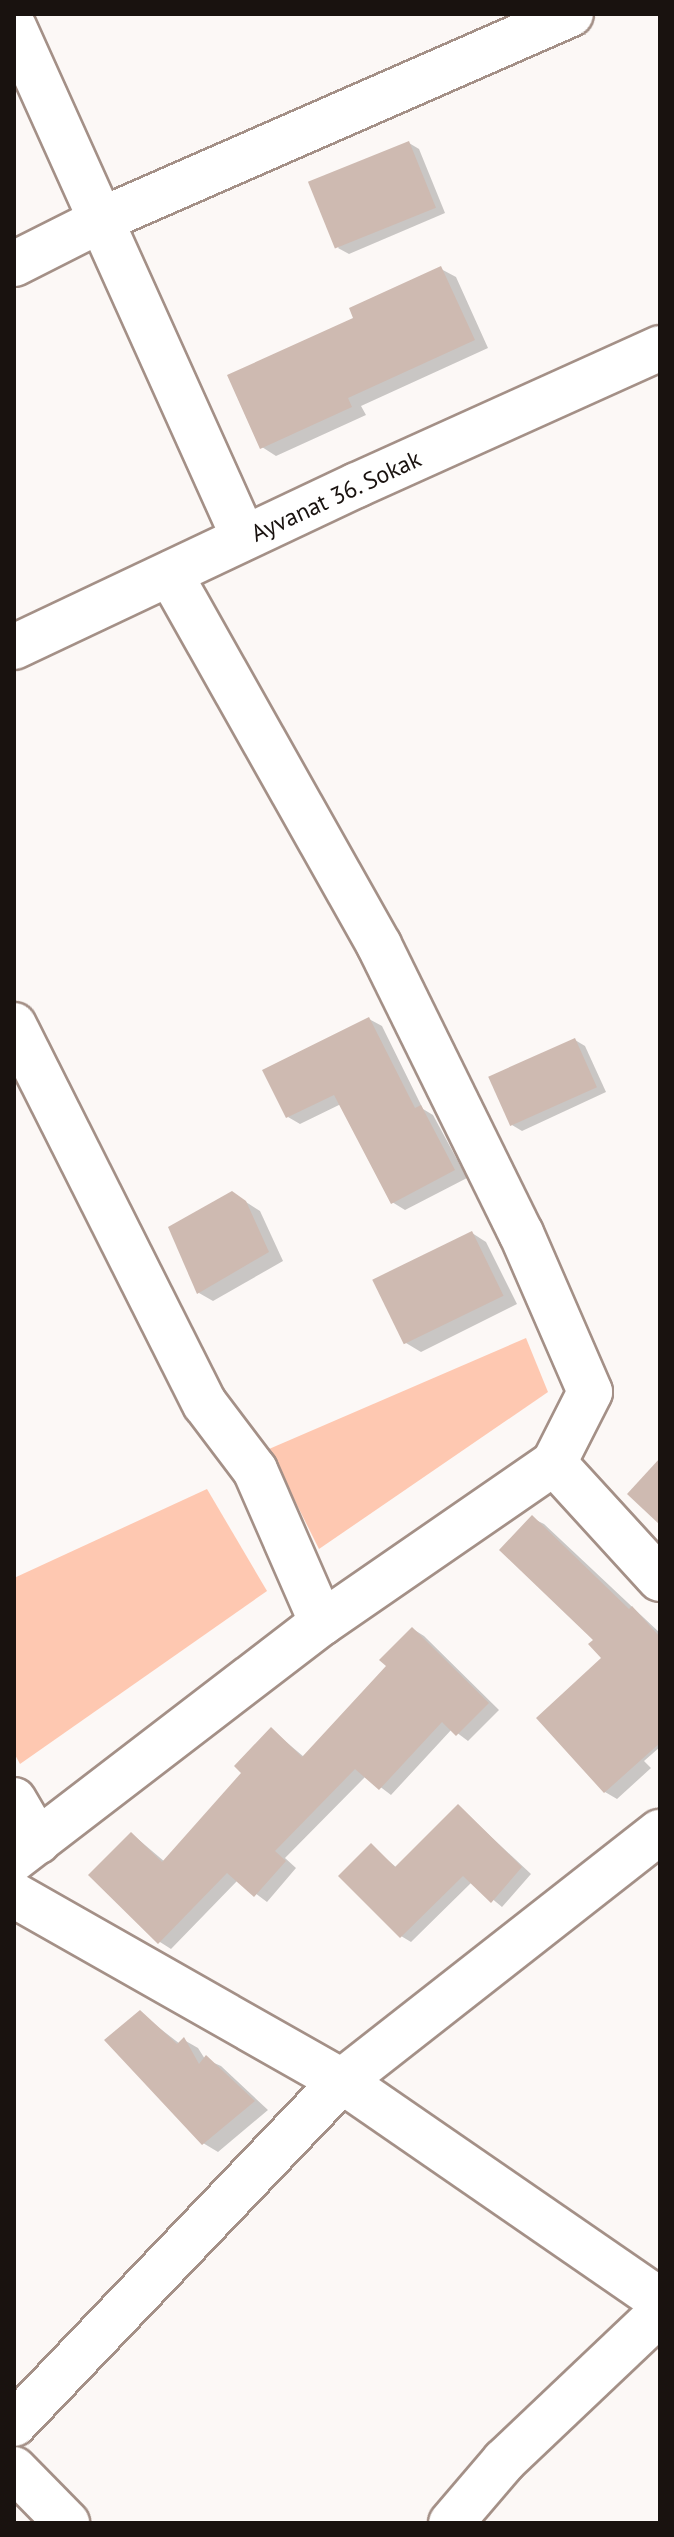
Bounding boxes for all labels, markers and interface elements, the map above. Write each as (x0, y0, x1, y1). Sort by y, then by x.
street label: Ayvanat 36. Sokak (246, 444, 426, 548)

